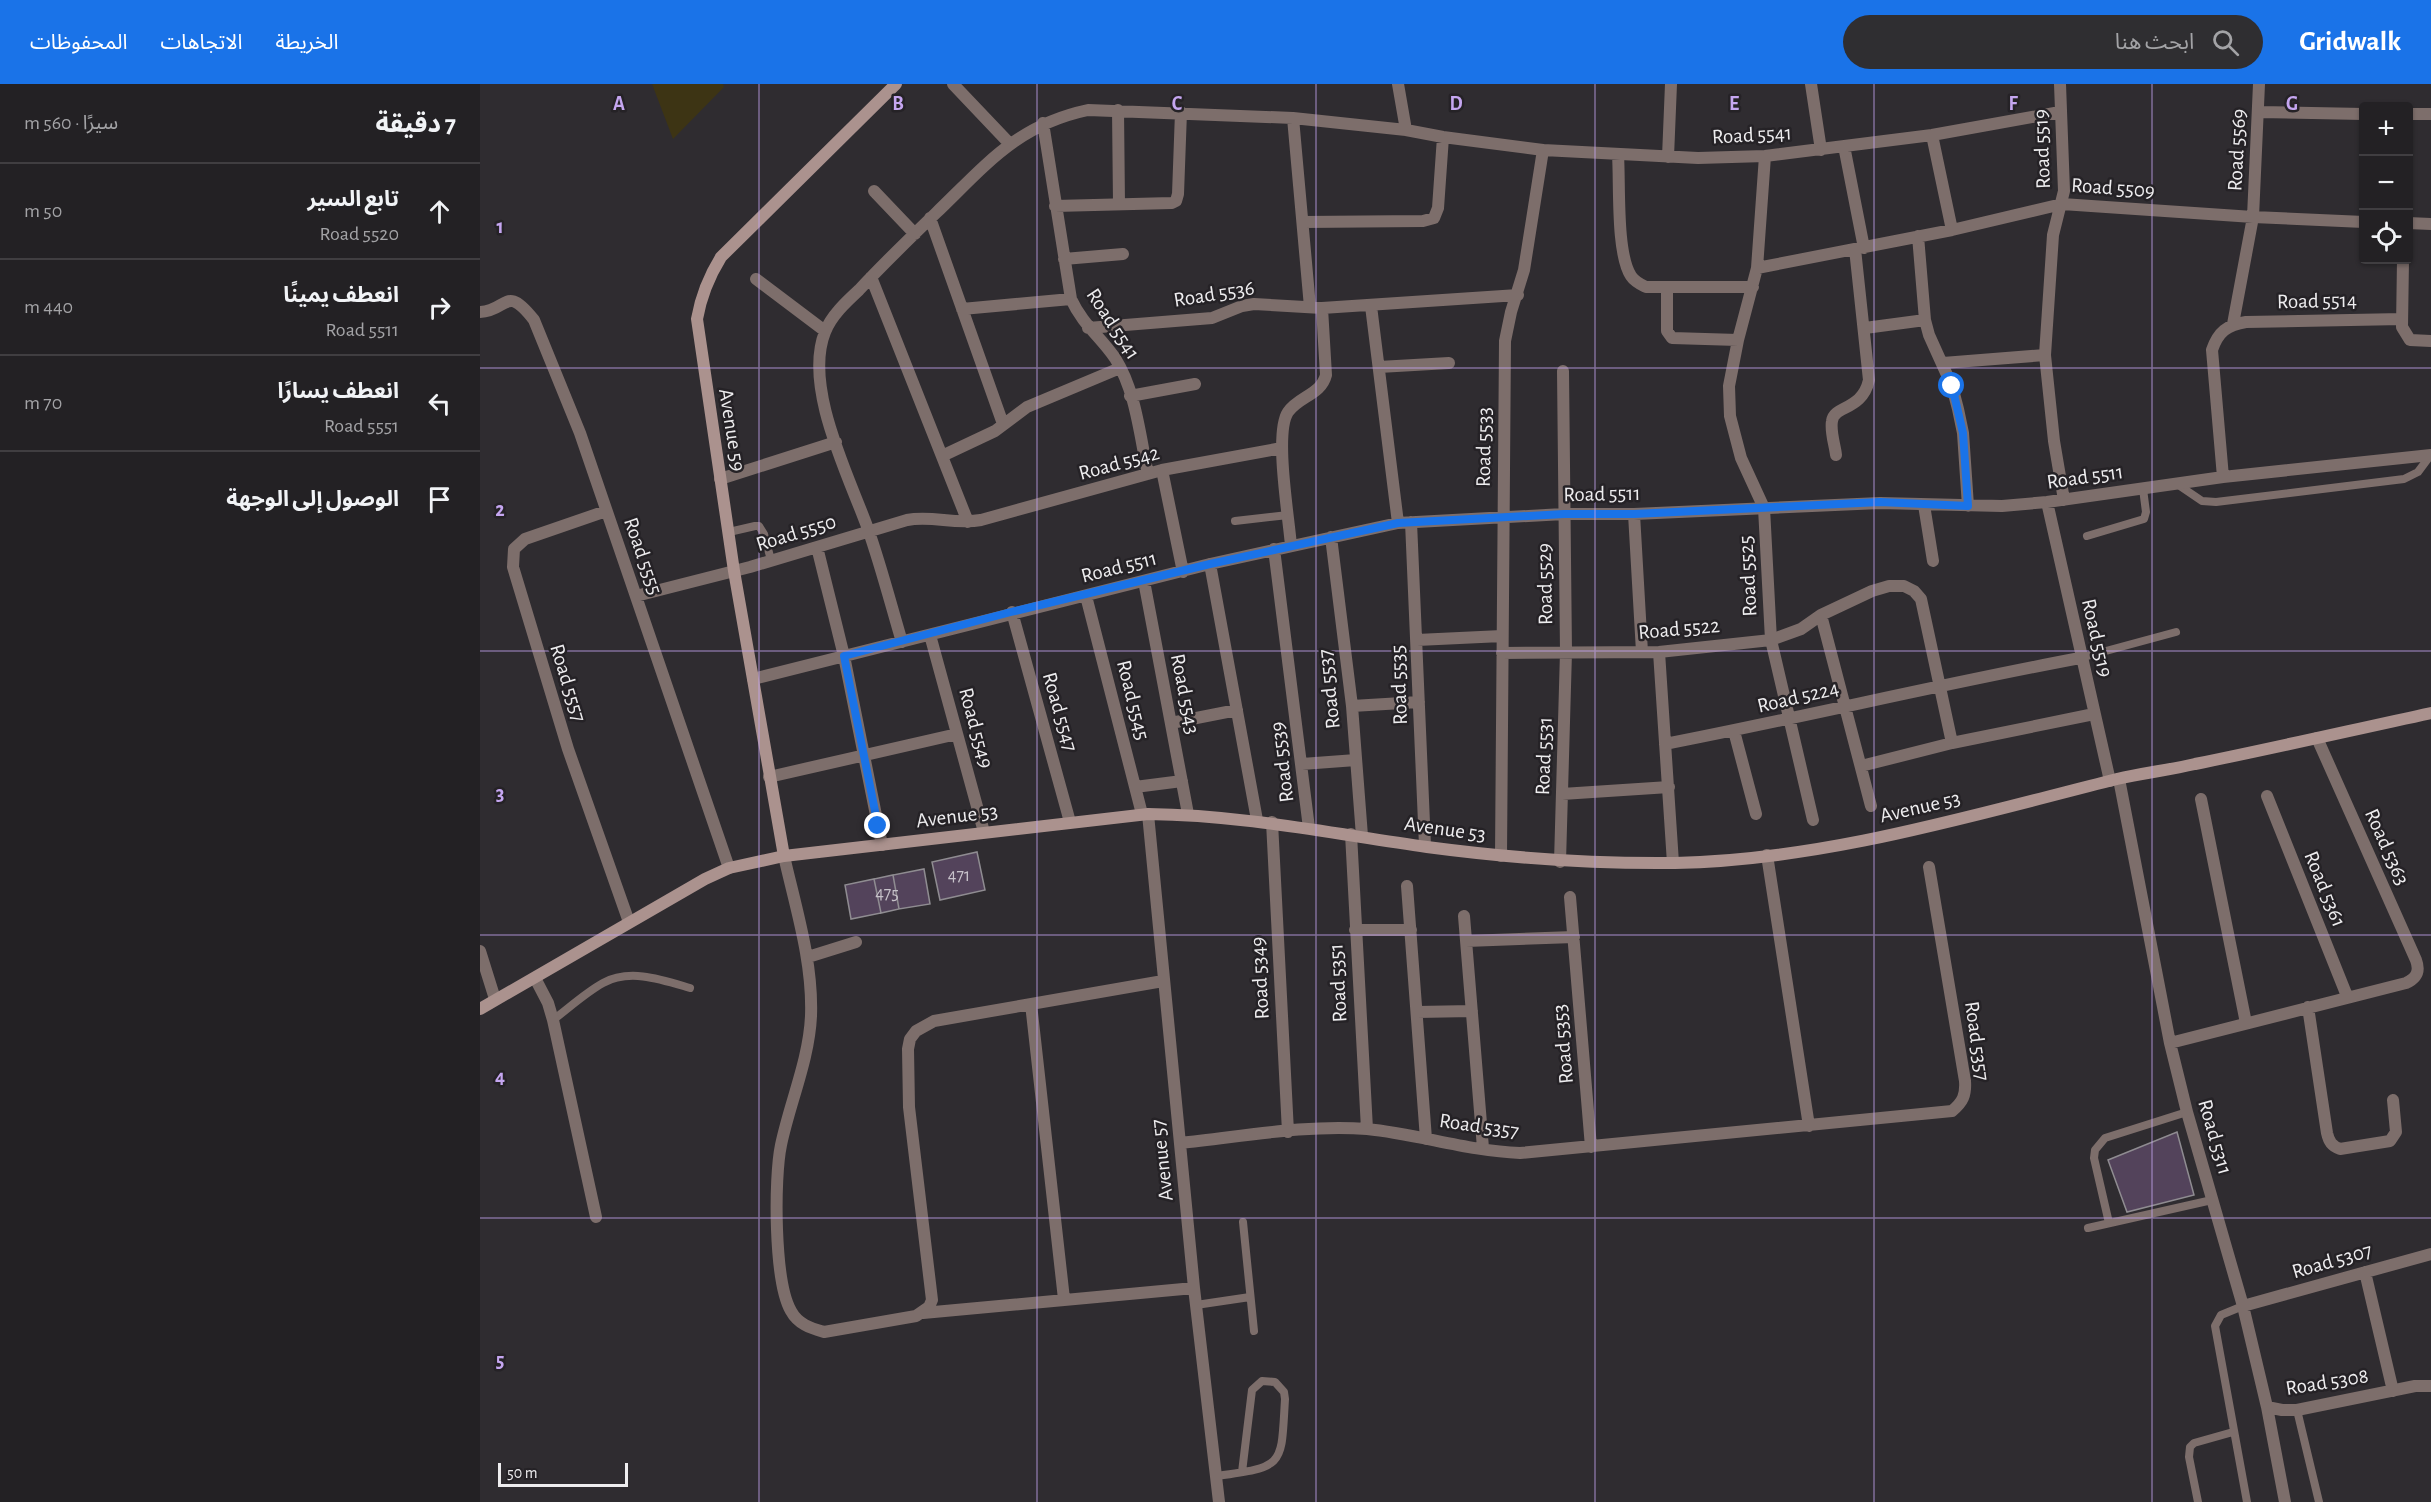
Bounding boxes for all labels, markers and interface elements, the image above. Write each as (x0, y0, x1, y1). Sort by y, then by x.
search box (1843, 15, 2263, 69)
icon: search (2209, 26, 2242, 59)
text: Gridwalk (2299, 28, 2401, 56)
text: ابحث هنا (2115, 31, 2194, 53)
text: المحفوظات (30, 32, 127, 53)
text: الاتجاهات (160, 32, 242, 53)
text: الخريطة (275, 32, 338, 53)
text: A (613, 94, 625, 114)
text: B (892, 94, 904, 114)
text: C (1172, 94, 1183, 114)
text: D (1449, 94, 1463, 114)
text: E (1729, 94, 1739, 114)
text: F (2008, 94, 2018, 114)
text: G (2286, 94, 2298, 114)
map controls (2359, 102, 2413, 264)
button: + (2359, 102, 2413, 156)
street label: Road 5569 (2224, 108, 2250, 192)
street label: Road 5519 (2030, 109, 2054, 189)
text: 7 دقيقة (375, 111, 456, 137)
text: سيرًا · 560 m (24, 113, 118, 133)
street label: Road 5541 (1711, 122, 1793, 148)
button: − (2359, 156, 2413, 210)
street label: Road 5509 (2070, 175, 2156, 201)
text: تابع السير (307, 188, 399, 210)
icon: ahead (423, 195, 456, 228)
text: 50 m (24, 201, 62, 221)
button: locate (2359, 210, 2413, 264)
text: 1 (496, 217, 504, 237)
text: Road 5520 (320, 224, 399, 244)
street label: Road 5536 (1172, 277, 1256, 311)
text: انعطف يمينًا (283, 284, 399, 306)
street label: Road 5541 (1082, 285, 1144, 363)
street label: Road 5514 (2277, 290, 2357, 312)
icon: right (423, 291, 456, 324)
text: 440 m (24, 297, 73, 317)
text: Road 5511 (325, 320, 399, 340)
route start (1938, 372, 1964, 398)
text: انعطف يسارًا (277, 380, 399, 402)
icon: left (423, 387, 456, 420)
street label: Avenue 59 (715, 387, 749, 473)
text: 70 m (24, 393, 62, 413)
street label: Road 5533 (1473, 407, 1495, 487)
text: Road 5551 (324, 416, 399, 436)
street label: Road 5542 (1076, 442, 1162, 484)
street label: Road 5511 (2045, 461, 2125, 493)
icon: arrive (423, 483, 456, 516)
street label: Road 5511 (1563, 483, 1641, 505)
text: الوصول إلى الوجهة (226, 488, 399, 510)
text: 2 (495, 500, 505, 520)
street label: Road 5550 (753, 511, 839, 555)
street label: Road 5555 (620, 515, 666, 597)
street label: Road 5525 (1735, 535, 1761, 617)
street label: Road 5529 (1534, 543, 1556, 625)
street label: Road 5511 (1079, 547, 1159, 587)
street label: Road 5519 (2078, 597, 2116, 679)
street label: Road 5522 (1637, 615, 1721, 643)
street label: Road 5557 (546, 642, 590, 725)
street label: Road 5535 (1387, 645, 1411, 725)
street label: Road 5537 (1314, 648, 1344, 730)
street label: Road 5543 (1167, 652, 1203, 736)
street label: Road 5545 (1113, 658, 1153, 742)
street label: Road 5547 (1039, 670, 1081, 754)
street label: Road 5224 (1755, 677, 1841, 717)
street label: Road 5549 (955, 685, 997, 771)
street label: Road 5531 (1532, 716, 1556, 796)
street label: Road 5539 (1267, 720, 1297, 804)
text: 3 (496, 784, 504, 804)
street label: Avenue 53 (1878, 788, 1962, 826)
street label: Avenue 53 (915, 801, 999, 831)
street label: Road 5363 (2361, 806, 2413, 888)
route end (864, 812, 890, 838)
street label: Avenue 53 (1403, 813, 1487, 845)
street label: Road 5361 (2300, 848, 2350, 930)
house number: 471 (948, 867, 970, 885)
house number: 475 (875, 885, 899, 903)
street label: Road 5349 (1247, 936, 1273, 1020)
street label: Road 5351 (1325, 943, 1351, 1023)
street label: Road 5357 (1961, 1000, 1993, 1082)
street label: Road 5353 (1549, 1003, 1577, 1085)
text: 4 (495, 1067, 505, 1087)
street label: Road 5311 (2194, 1097, 2236, 1177)
street label: Road 5357 (1438, 1110, 1520, 1142)
street label: Avenue 57 (1147, 1118, 1177, 1202)
street label: Road 5307 (2289, 1239, 2375, 1282)
text: 5 (496, 1351, 504, 1371)
street label: Road 5308 (2284, 1365, 2370, 1399)
scale bar (498, 1460, 628, 1488)
text: 50 m (507, 1465, 538, 1481)

